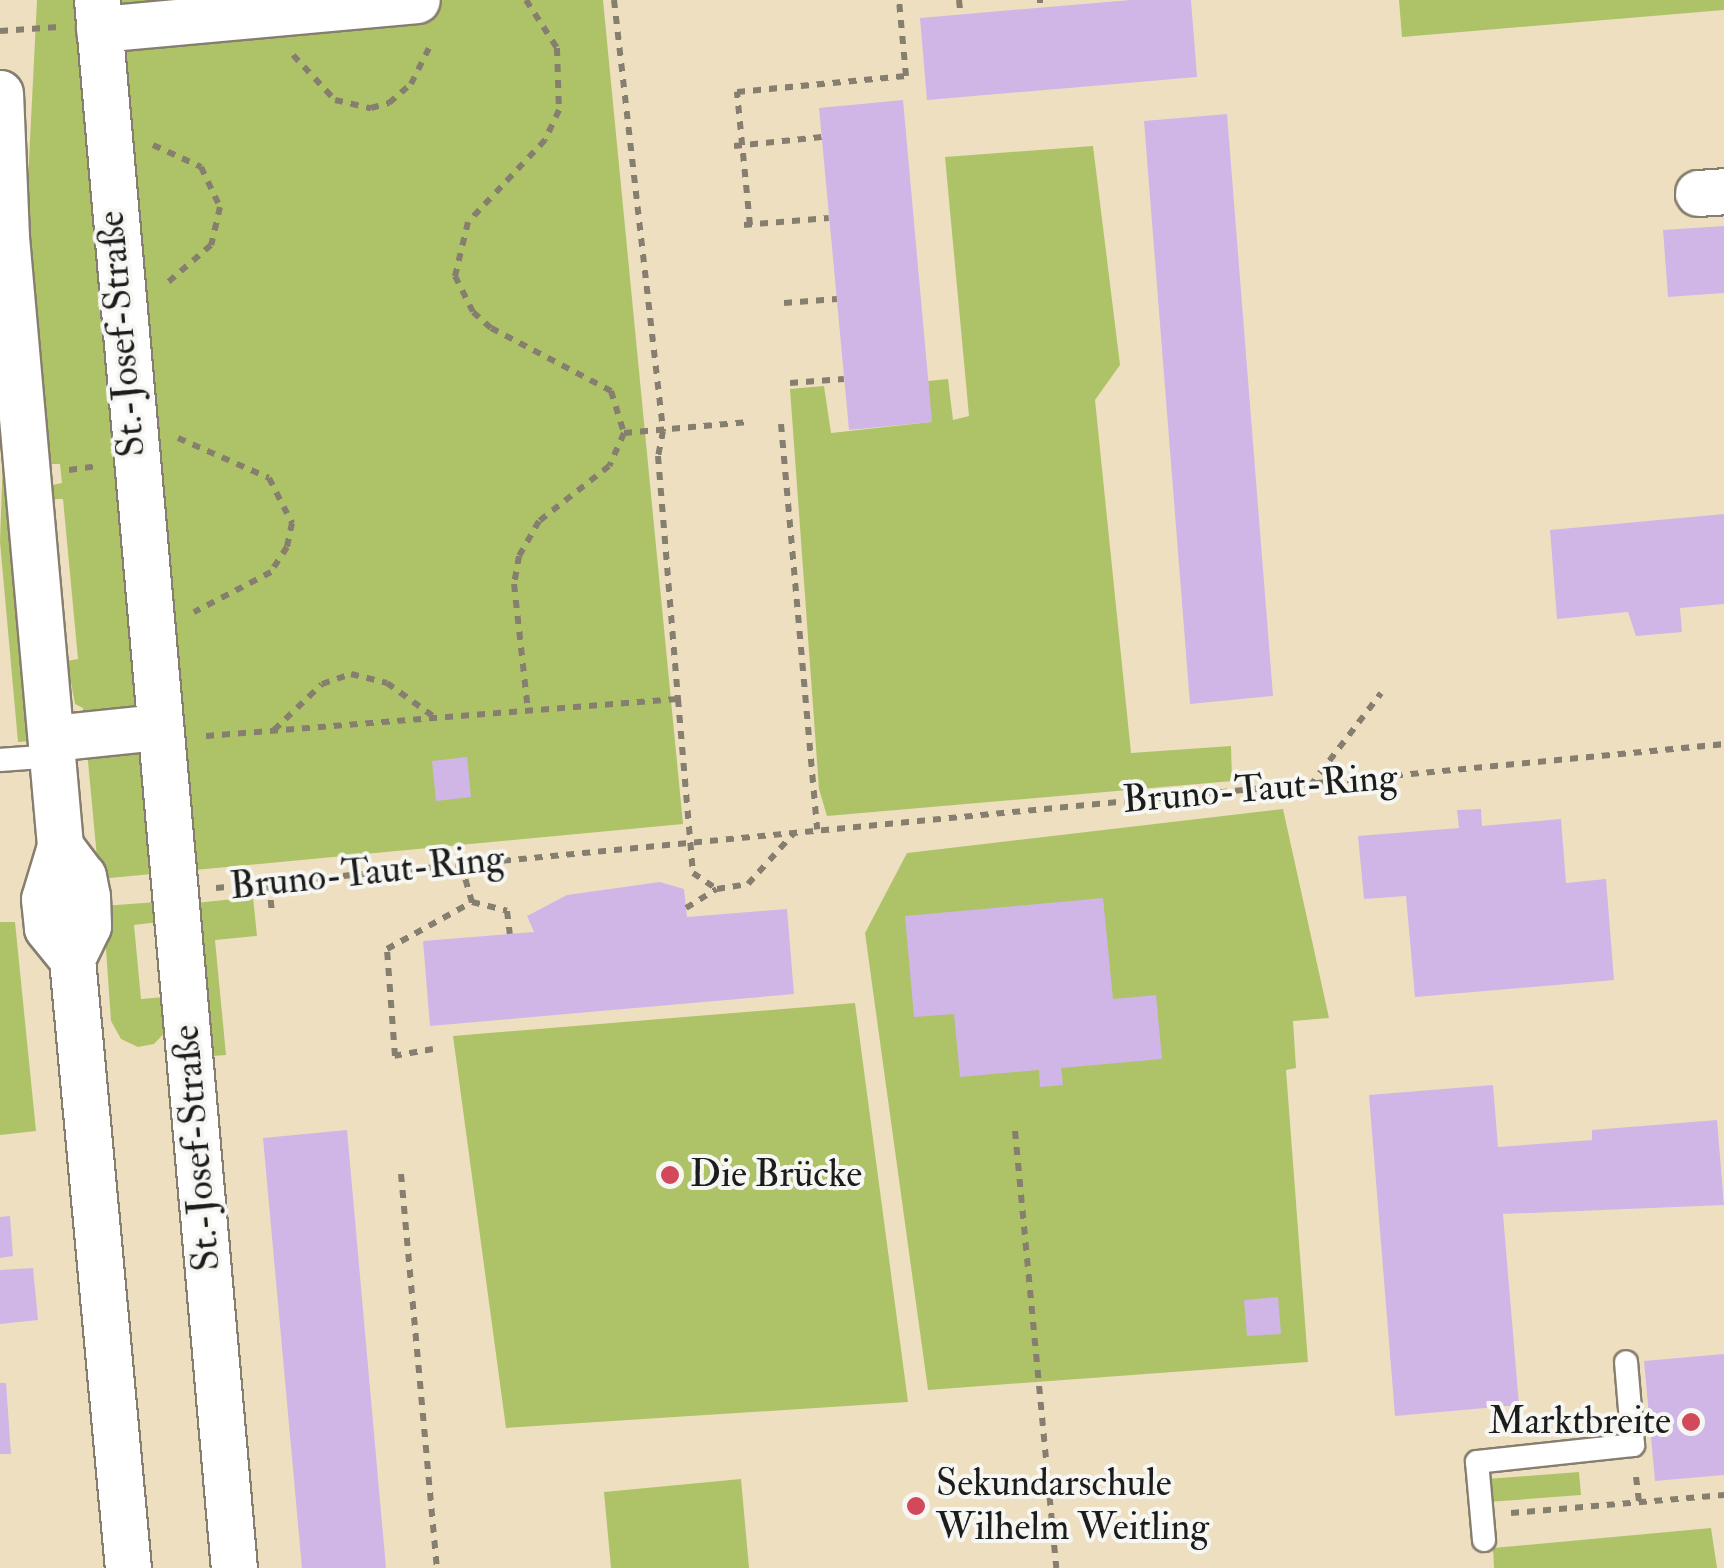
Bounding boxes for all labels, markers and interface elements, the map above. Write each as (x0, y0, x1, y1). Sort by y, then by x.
street label: St.-Josef-Straße (89, 209, 155, 459)
street label: Bruno-Taut-Ring (1121, 754, 1399, 824)
street label: Bruno-Taut-Ring (228, 836, 506, 910)
street label: St.-Josef-Straße (164, 1023, 230, 1273)
place label: Die Brücke (690, 1152, 862, 1198)
marker: Die Brücke (659, 1164, 681, 1186)
place label: Marktbreite (1488, 1399, 1671, 1445)
marker: Marktbreite (1680, 1411, 1702, 1433)
place label: Sekundarschule Wilhelm Weitling (936, 1461, 1209, 1550)
marker: Sekundarschule Wilhelm Weitling (905, 1495, 927, 1517)

